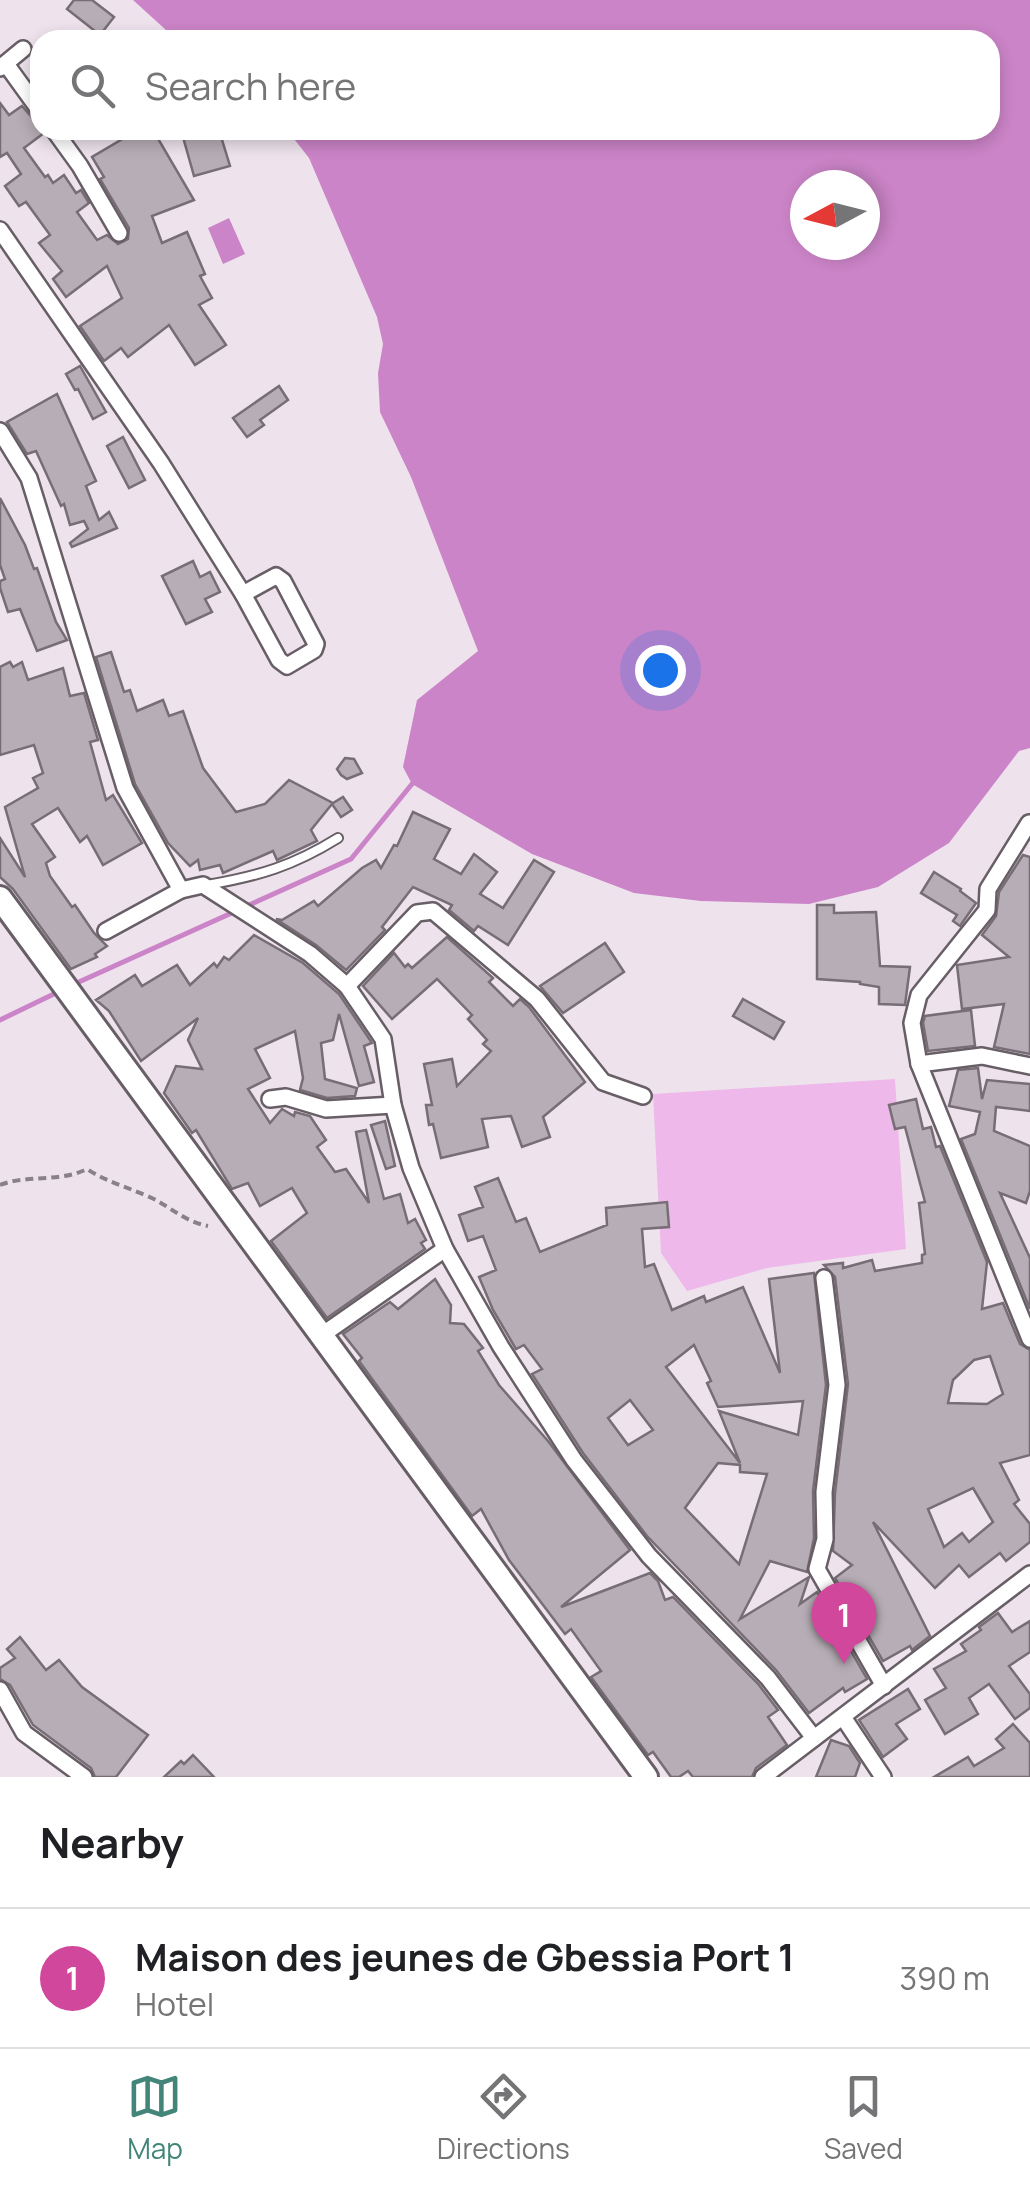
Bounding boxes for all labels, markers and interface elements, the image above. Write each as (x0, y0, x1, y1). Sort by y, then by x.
search box (30, 30, 1000, 140)
icon: search (65, 58, 120, 113)
text: Search here (145, 59, 356, 111)
north arrow (790, 170, 880, 260)
your location (635, 645, 686, 696)
pin: 1 (812, 1582, 876, 1664)
text: Nearby (40, 1813, 184, 1871)
text: Maison des jeunes de Gbessia Port 1 (135, 1930, 795, 1982)
text: 1 (65, 1956, 80, 2000)
text: 390 m (899, 1956, 990, 2000)
text: Hotel (135, 1982, 214, 2026)
tab: Map (127, 2069, 183, 2167)
tab: Directions (437, 2069, 570, 2167)
tab: Saved (824, 2069, 903, 2167)

